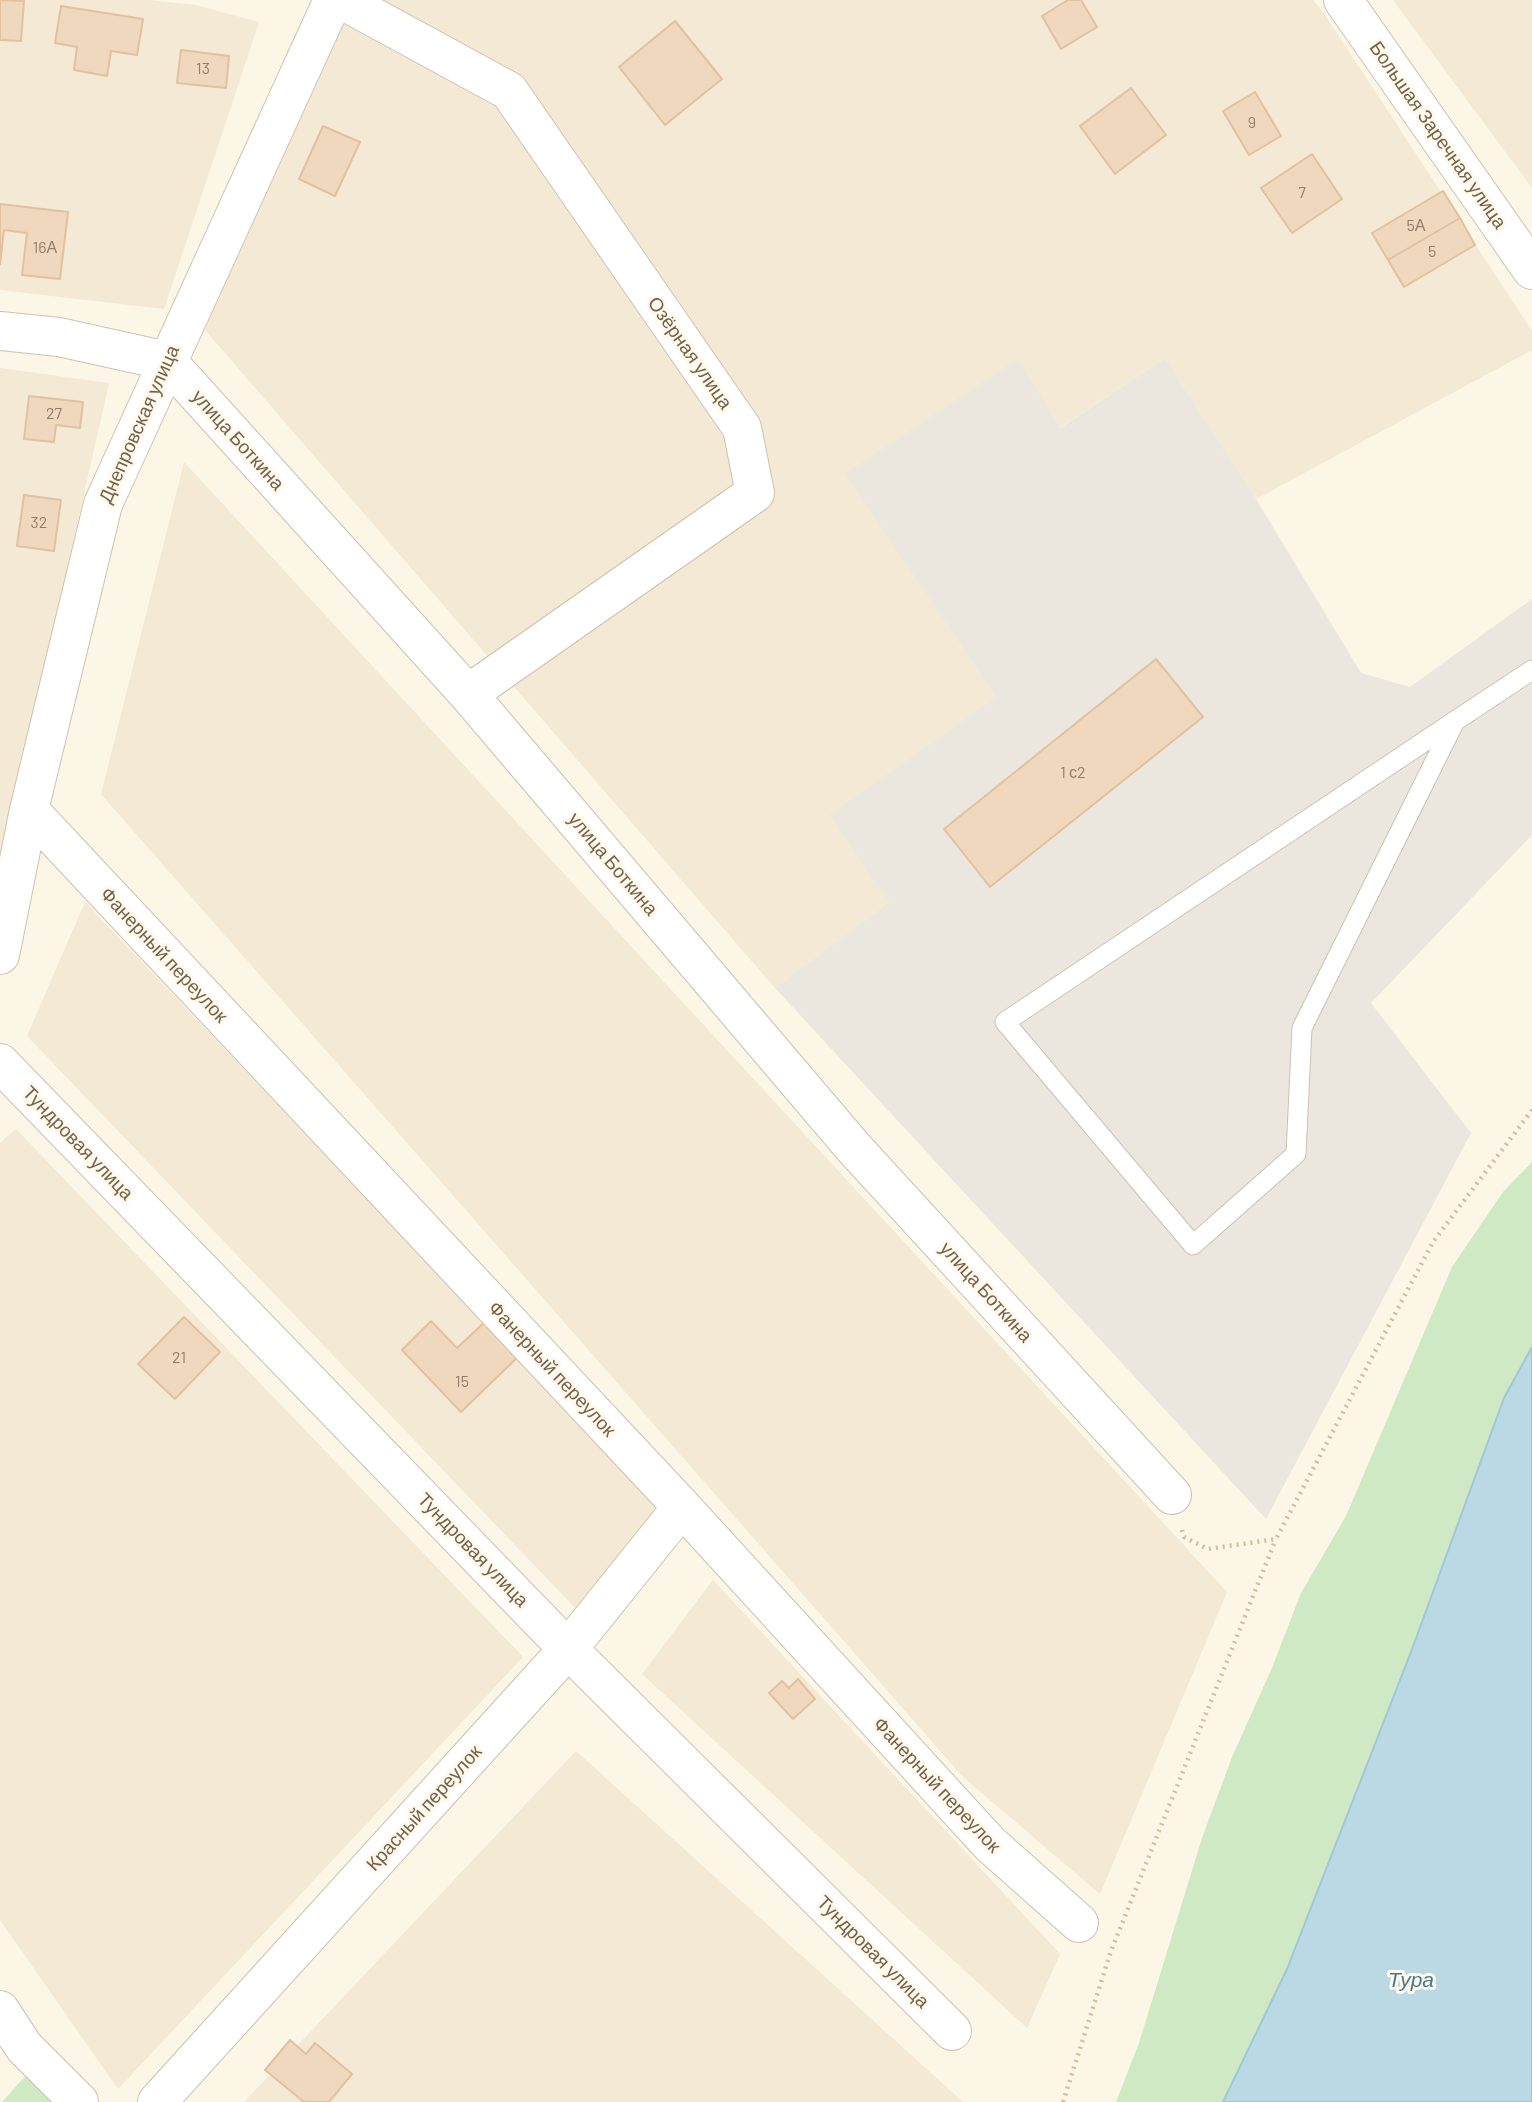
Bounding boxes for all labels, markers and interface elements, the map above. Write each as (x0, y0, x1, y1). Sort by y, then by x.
street label: Большая Заречная улица (1365, 37, 1511, 233)
house number: 13 (196, 59, 210, 79)
house number: 9 (1248, 113, 1256, 133)
house number: 7 (1298, 183, 1306, 203)
house number: 5А (1407, 216, 1425, 236)
house number: 16А (33, 238, 57, 258)
house number: 5 (1428, 242, 1436, 262)
street label: Озёрная улица (643, 292, 737, 414)
street label: Днепровская улица (94, 342, 184, 506)
street label: улица Боткина (187, 385, 289, 495)
house number: 27 (46, 404, 62, 424)
house number: 32 (31, 513, 47, 533)
house number: 1 с2 (1060, 763, 1086, 783)
street label: улица Боткина (563, 808, 663, 920)
street label: Фанерный переулок (96, 883, 232, 1027)
street label: Тундровая улица (18, 1081, 138, 1205)
street label: улица Боткина (935, 1237, 1037, 1347)
street label: Фанерный переулок (484, 1297, 620, 1441)
house number: 21 (172, 1348, 186, 1368)
house number: 15 (455, 1372, 469, 1392)
street label: Тундровая улица (413, 1488, 533, 1612)
street label: Фанерный переулок (869, 1713, 1005, 1857)
street label: Красный переулок (362, 1740, 486, 1876)
street label: Тундровая улица (812, 1891, 934, 2013)
water label: Тура (1388, 1967, 1434, 1993)

